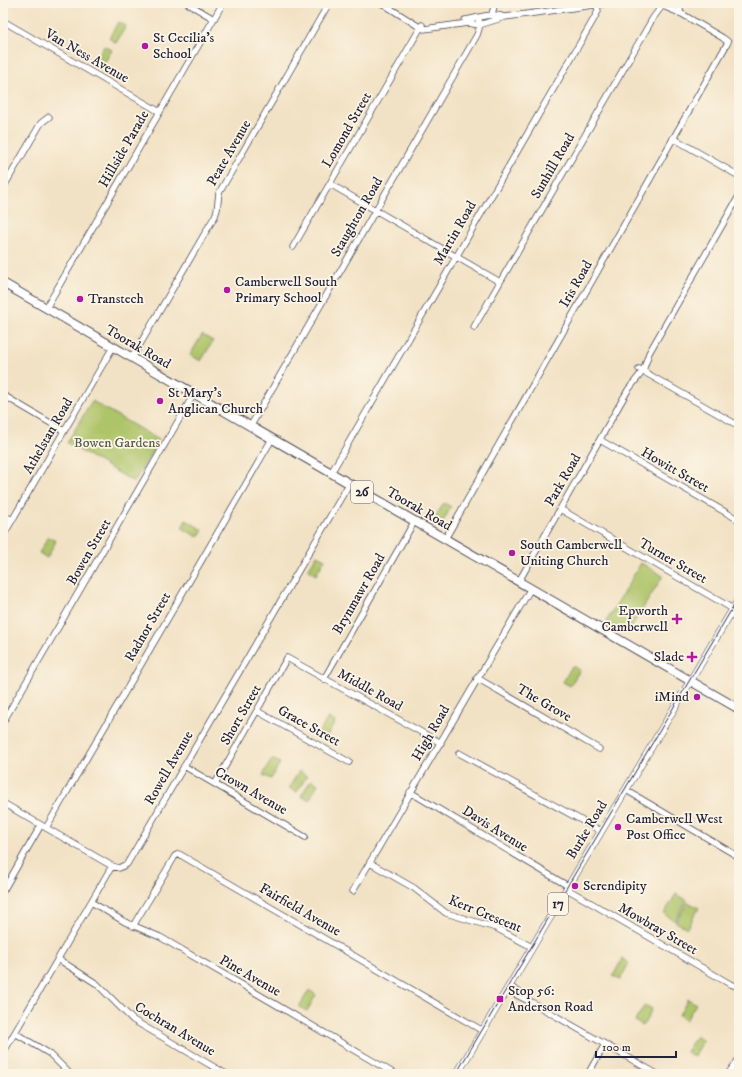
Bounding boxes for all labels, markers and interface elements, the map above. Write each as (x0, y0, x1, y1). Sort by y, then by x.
street label: Van Ness Avenue (41, 24, 132, 87)
place label: St Cecilia's School (153, 29, 215, 63)
marker: St Cecilia's School (140, 41, 150, 51)
street label: Lomond Street (318, 88, 376, 171)
street label: Hillside Parade (95, 107, 153, 191)
street label: Peate Avenue (203, 117, 255, 189)
street label: Sunhill Road (527, 130, 579, 202)
street label: Staughton Road (327, 174, 387, 260)
street label: Martin Road (429, 198, 481, 268)
street label: Iris Road (555, 257, 597, 311)
place label: Camberwell South Primary School (235, 273, 338, 307)
marker: Camberwell South Primary School (222, 285, 232, 295)
place label: Transtech (88, 290, 145, 308)
marker: Transtech (75, 294, 85, 304)
street label: Toorak Road (102, 321, 174, 373)
place label: St Mary's Anglican Church (168, 384, 264, 418)
street label: Athelstan Road (19, 395, 77, 477)
marker: St Mary's Anglican Church (155, 396, 165, 406)
park label: Bowen Gardens (74, 434, 161, 452)
street label: Howitt Street (638, 443, 713, 497)
street label: Park Road (541, 450, 585, 510)
road number: 26 (351, 481, 373, 503)
street label: Toorak Road (383, 483, 455, 535)
street label: Bowen Street (63, 515, 116, 588)
street label: Turner Street (636, 534, 711, 588)
place label: South Camberwell Uniting Church (520, 536, 623, 570)
marker: South Camberwell Uniting Church (507, 548, 517, 558)
street label: Brynmawr Road (329, 550, 389, 638)
street label: Radnor Street (121, 588, 175, 665)
place label: Epworth Camberwell (601, 602, 669, 636)
marker: Epworth Camberwell (671, 613, 683, 625)
place label: Slade (654, 648, 684, 666)
marker: Slade (687, 652, 697, 662)
street label: Middle Road (334, 665, 406, 715)
street label: The Grove (513, 680, 575, 726)
street label: Short Street (216, 681, 266, 749)
place label: iMind (655, 688, 689, 706)
marker: iMind (692, 692, 702, 702)
street label: Grace Street (275, 701, 344, 751)
street label: High Road (408, 702, 454, 764)
street label: Rowell Avenue (141, 728, 198, 808)
street label: Crown Avenue (211, 763, 291, 819)
street label: Burke Road (562, 797, 612, 863)
street label: Davis Avenue (459, 802, 531, 856)
place label: Camberwell West Post Office (626, 810, 723, 844)
marker: Camberwell West Post Office (613, 822, 623, 832)
place label: Serendipity (583, 877, 647, 895)
street label: Fairfield Avenue (256, 879, 344, 941)
marker: Serendipity (570, 881, 580, 891)
street label: Kerr Crescent (446, 891, 525, 937)
road number: 17 (548, 893, 568, 915)
street label: Mowbray Street (615, 899, 701, 959)
street label: Pine Avenue (216, 951, 284, 1001)
place label: Stop 56: Anderson Road (508, 982, 593, 1016)
marker: Stop 56: Anderson Road (495, 994, 505, 1004)
street label: Cochran Avenue (131, 998, 219, 1060)
scale bar (596, 1033, 676, 1059)
text: 100 m (602, 1040, 631, 1055)

